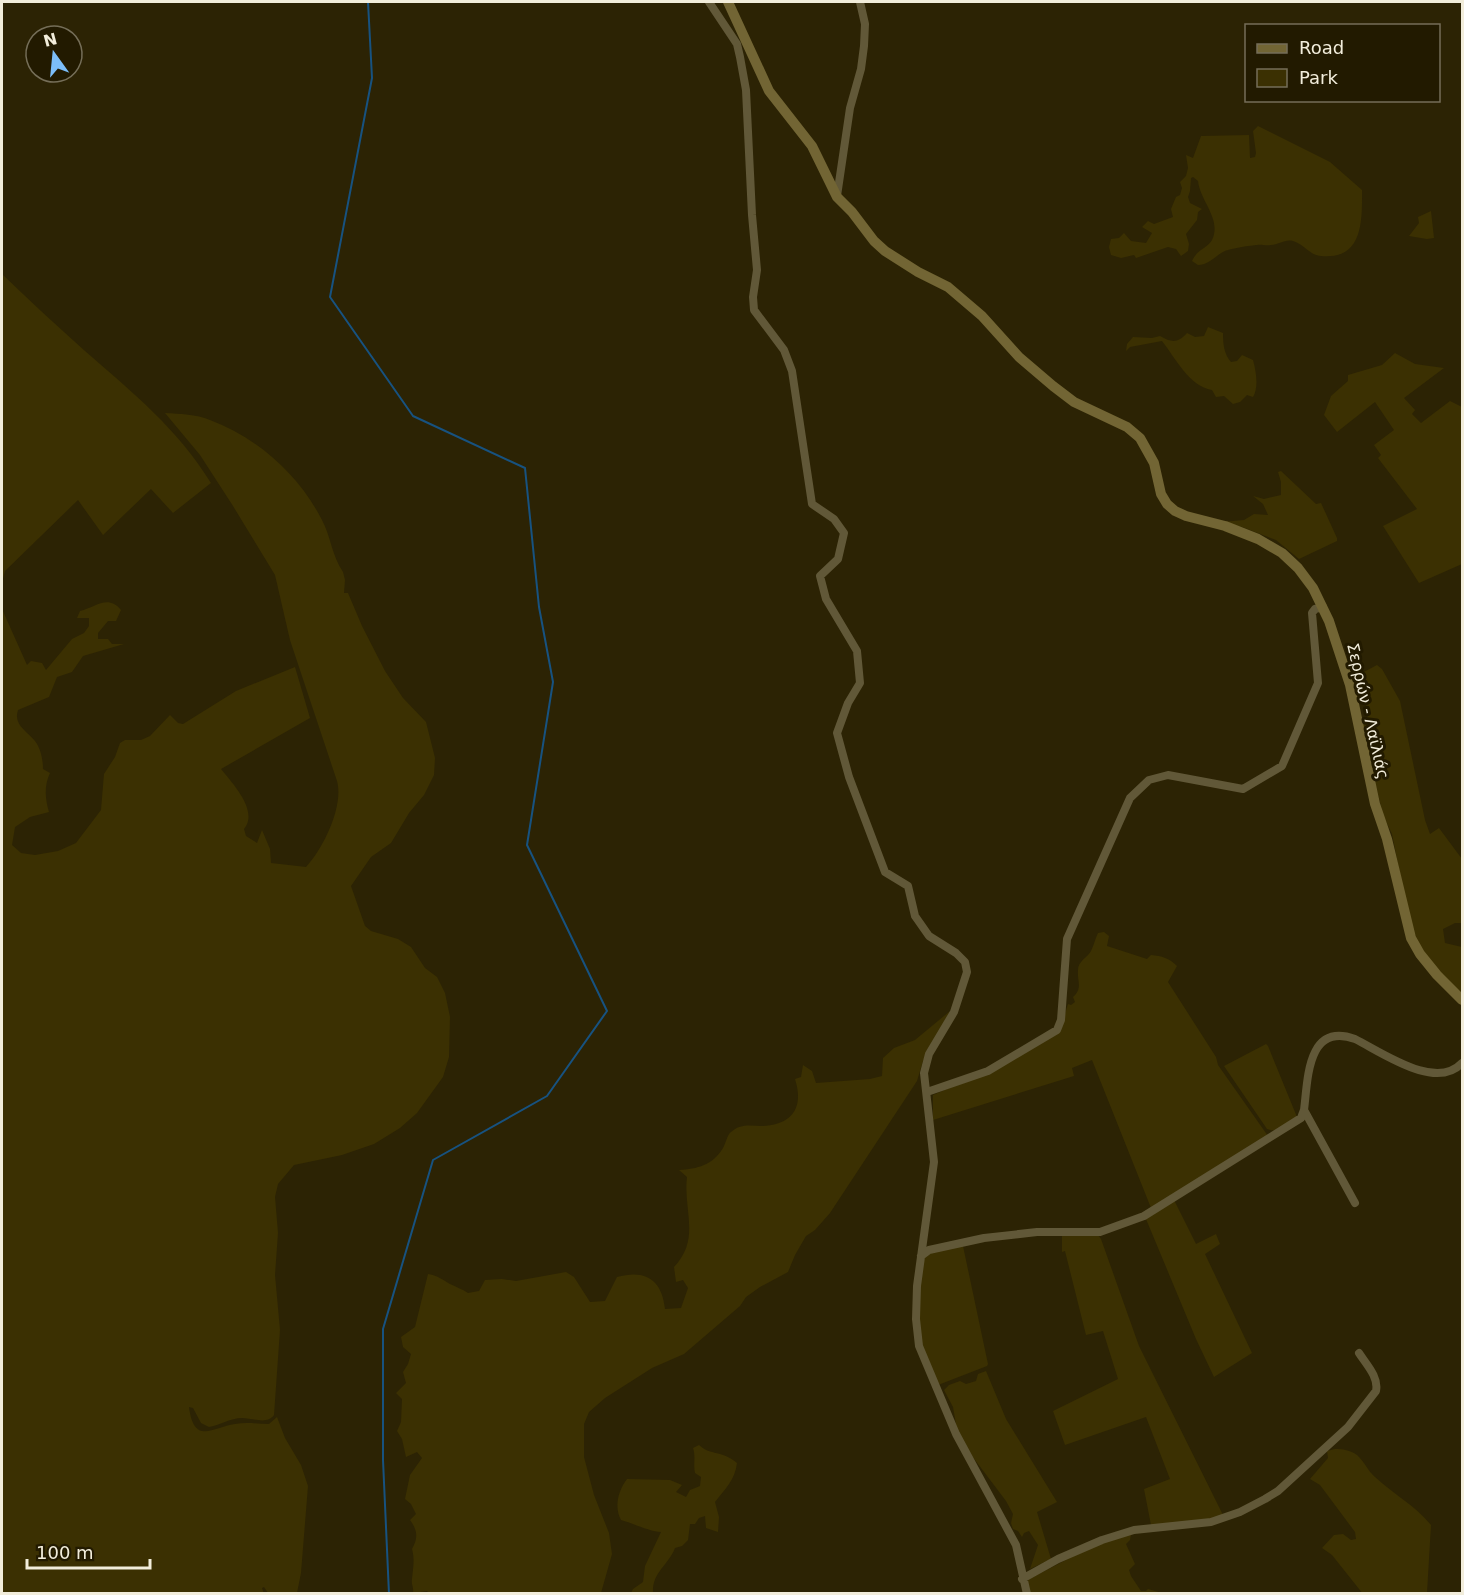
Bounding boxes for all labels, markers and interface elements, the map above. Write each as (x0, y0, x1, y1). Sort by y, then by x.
north arrow (24, 24, 84, 84)
legend (1245, 24, 1440, 102)
text: N (41, 29, 59, 51)
text: Road (1299, 37, 1344, 58)
text: Park (1299, 67, 1338, 88)
street label: Σερρών - Λαϊλιάς (1343, 641, 1393, 781)
scale bar (27, 1532, 150, 1570)
text: 100 m (36, 1542, 94, 1563)

